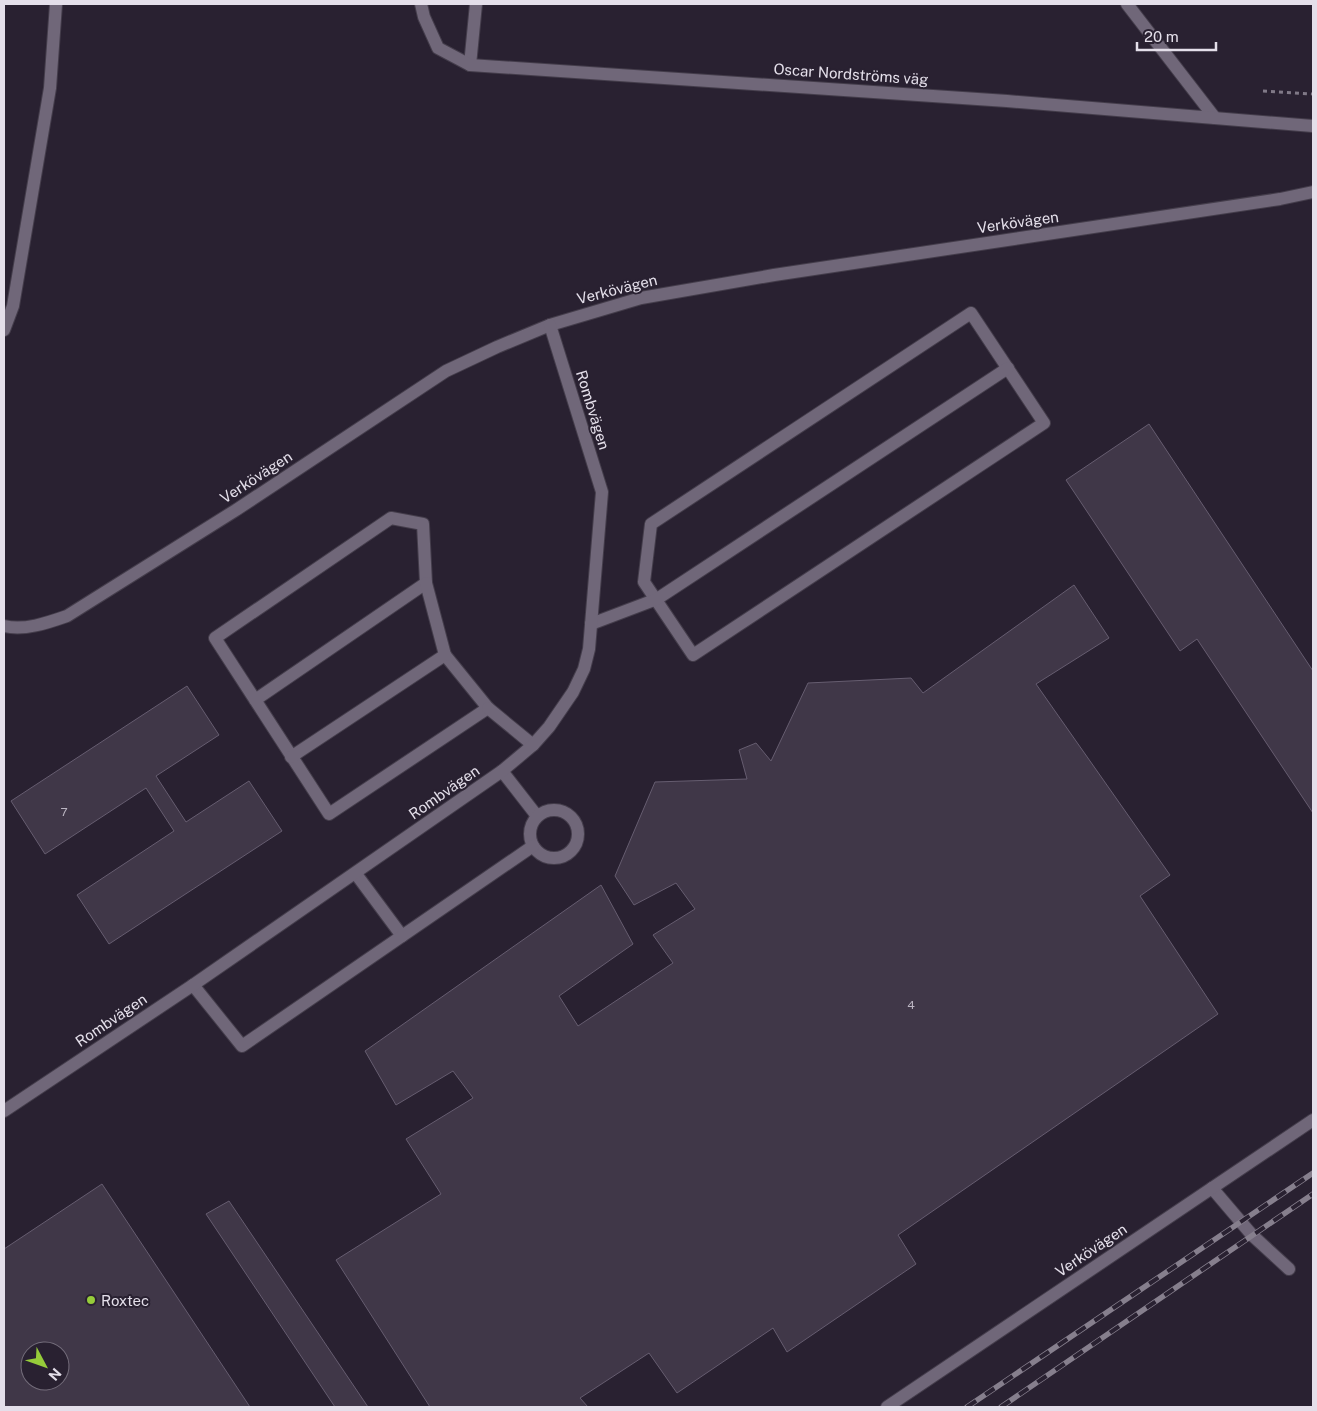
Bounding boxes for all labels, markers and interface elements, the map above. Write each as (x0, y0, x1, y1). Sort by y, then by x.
scale bar (1137, 20, 1216, 52)
text: 20 m (1144, 28, 1179, 45)
street label: Oscar Nordströms väg (773, 60, 929, 88)
street label: Verkövägen (976, 208, 1060, 236)
street label: Verkövägen (575, 271, 659, 307)
street label: Rombvägen (573, 368, 613, 452)
street label: Verkövägen (217, 448, 295, 506)
street label: Rombvägen (406, 761, 482, 823)
house number: 7 (60, 805, 68, 819)
street label: Rombvägen (72, 990, 150, 1050)
house number: 4 (907, 998, 915, 1012)
street label: Verkövägen (1052, 1220, 1130, 1280)
place label: Roxtec (101, 1292, 149, 1309)
marker: Roxtec (85, 1294, 97, 1306)
north arrow (20, 1341, 70, 1391)
text: N (45, 1365, 64, 1384)

